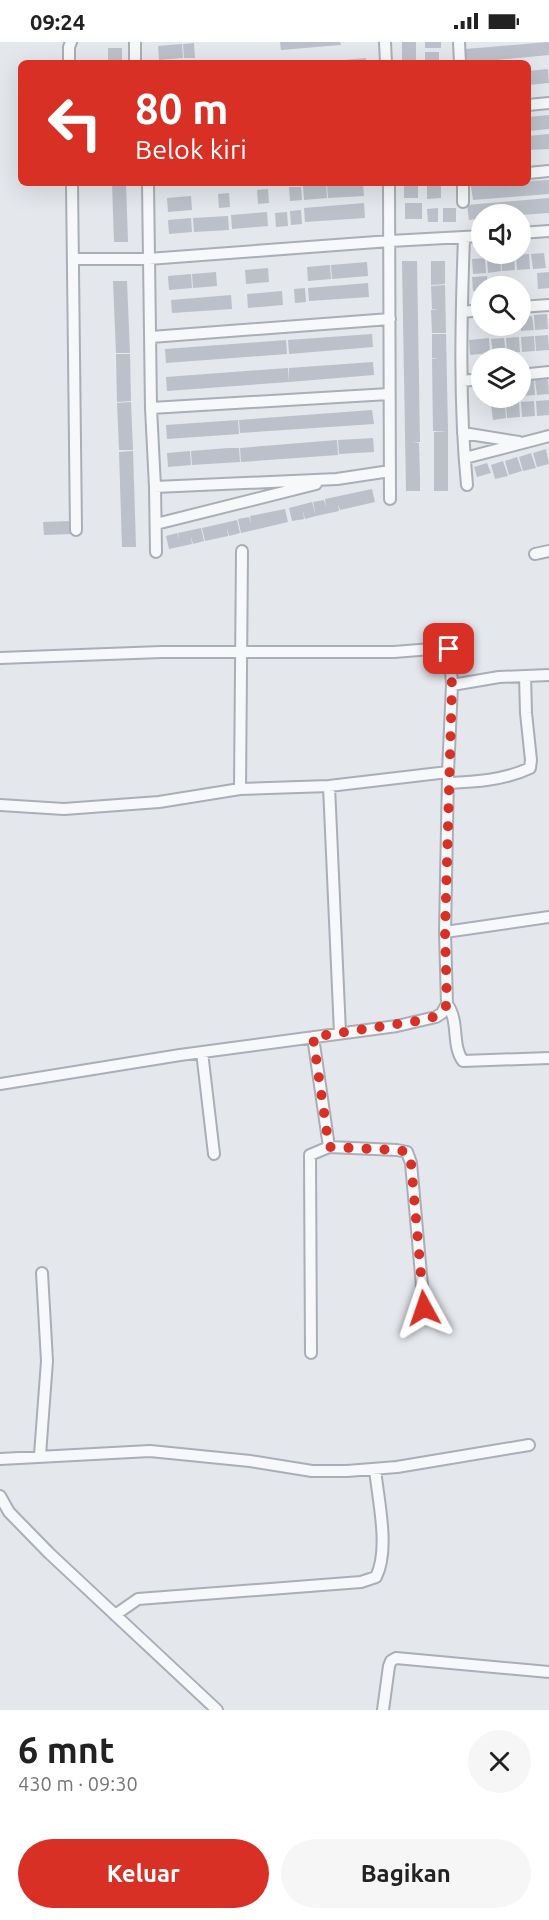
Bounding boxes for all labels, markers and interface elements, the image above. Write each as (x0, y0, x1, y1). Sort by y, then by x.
text: 09:24 (30, 9, 85, 34)
icon: left (36, 84, 114, 162)
text: 80 m (135, 85, 229, 132)
text: Belok kiri (135, 134, 247, 164)
map controls (471, 204, 531, 408)
button: sound (471, 204, 531, 264)
button: search (471, 276, 531, 336)
button: layers (471, 348, 531, 408)
pin (423, 623, 474, 674)
icon: arrive (432, 632, 465, 665)
position arrow (392, 1276, 456, 1340)
text: 6 mnt (18, 1729, 114, 1770)
button: close (468, 1730, 531, 1793)
text: 430 m · 09:30 (18, 1772, 138, 1795)
button: Keluar (18, 1839, 269, 1908)
button: Bagikan (281, 1839, 531, 1908)

